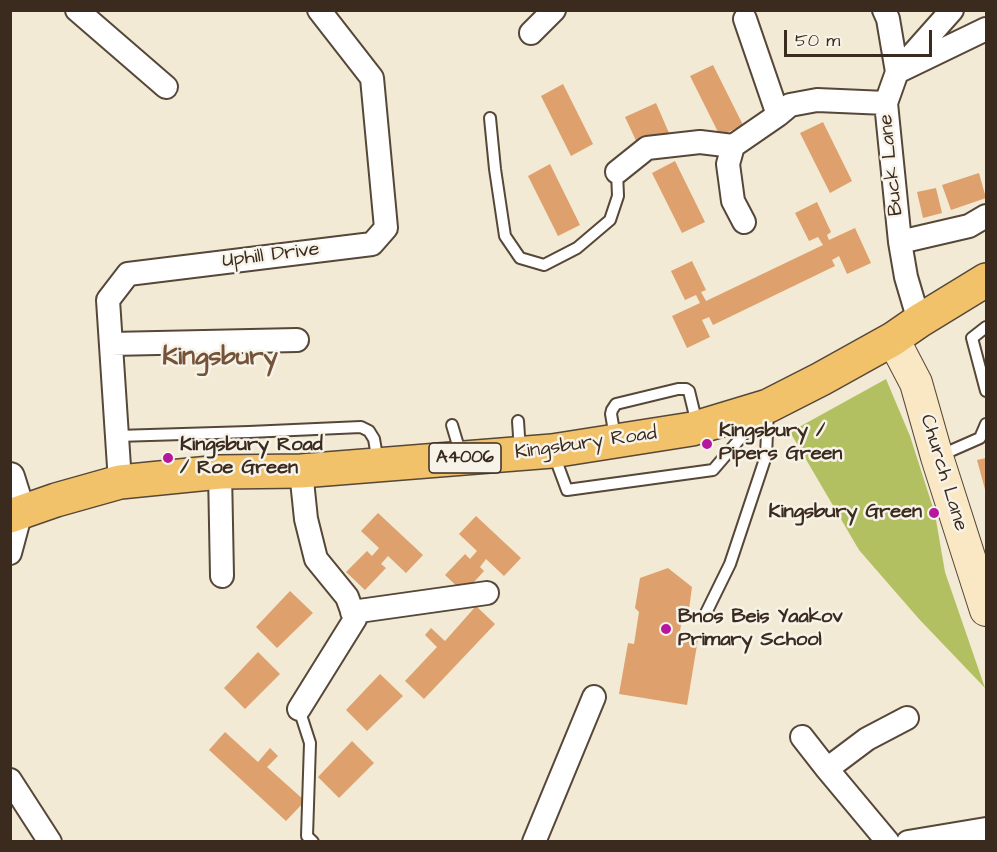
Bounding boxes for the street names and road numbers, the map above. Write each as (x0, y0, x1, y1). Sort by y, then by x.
street label: Buck Lane (875, 113, 909, 217)
street label: Uphill Drive (221, 238, 321, 274)
street label: Church Lane (914, 412, 972, 534)
street label: Kingsbury Road (514, 422, 658, 466)
road number: A4006 (429, 443, 501, 473)

